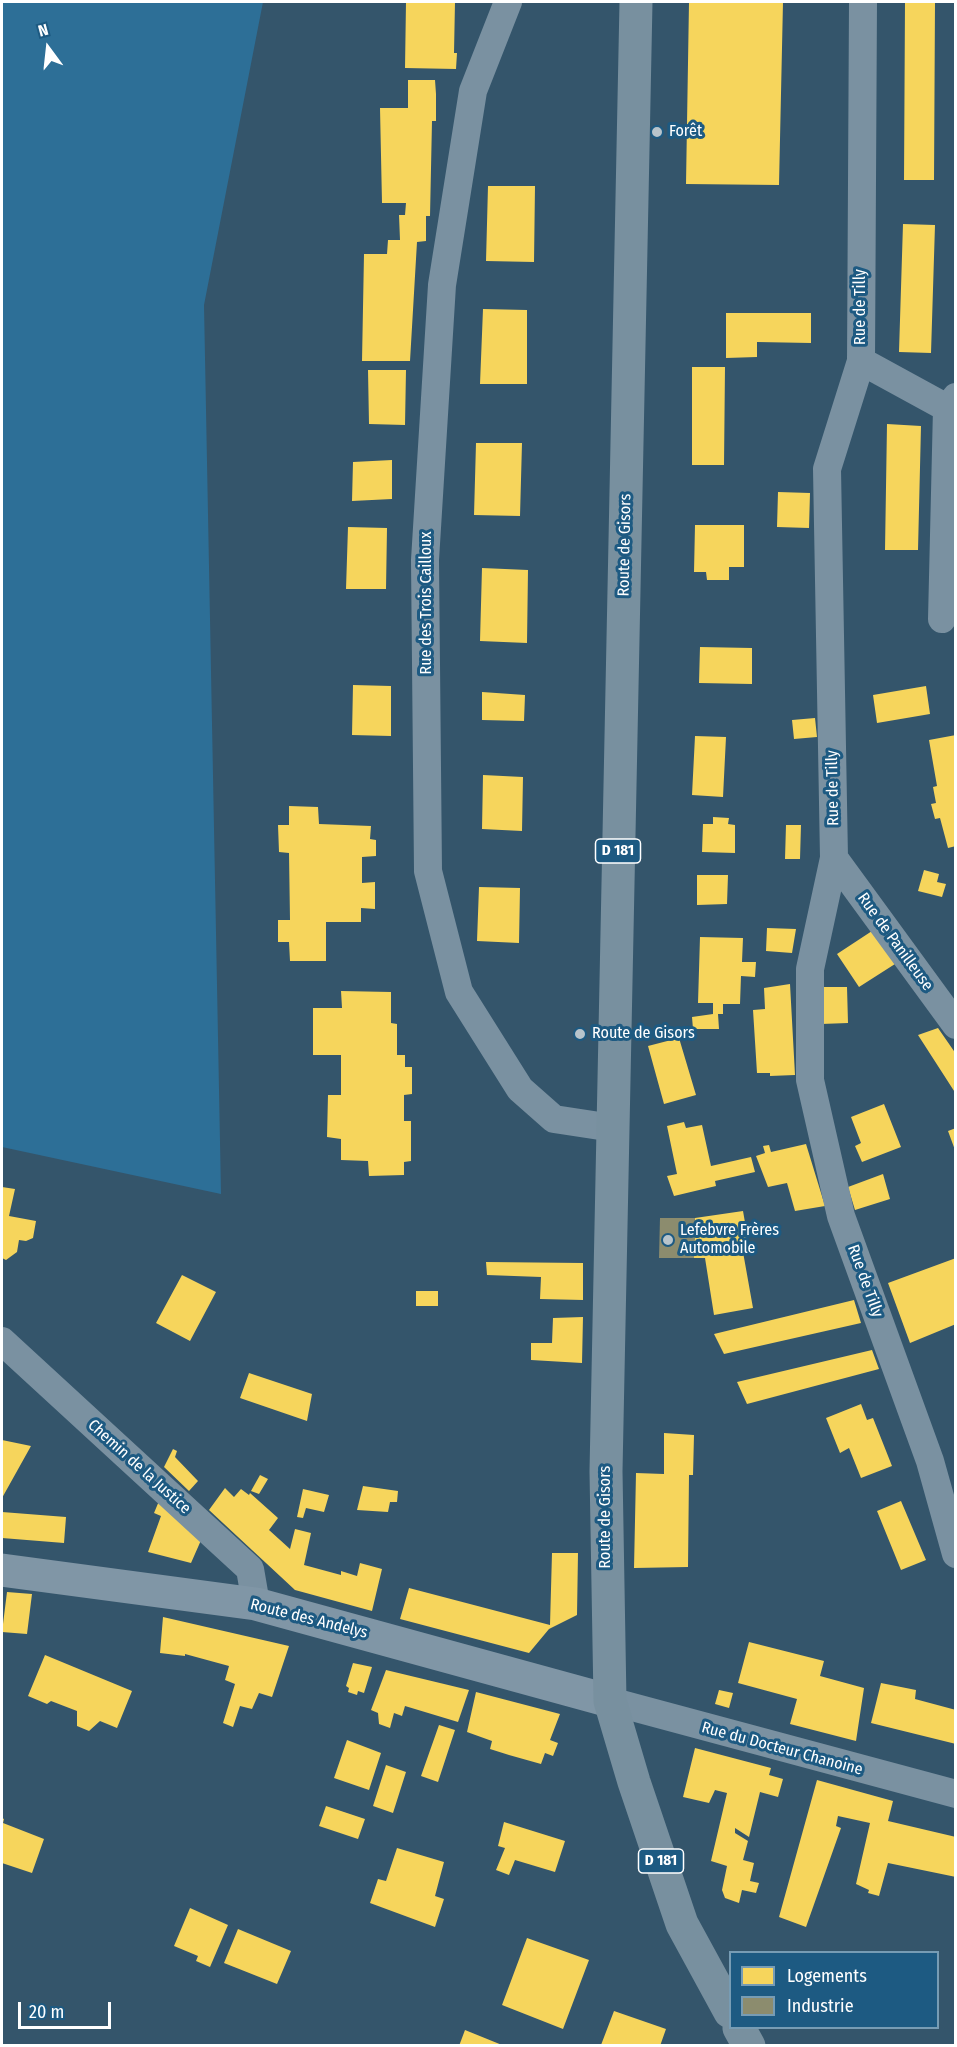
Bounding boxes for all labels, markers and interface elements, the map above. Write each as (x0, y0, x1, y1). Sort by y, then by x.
north arrow (18, 18, 78, 78)
text: N (36, 20, 50, 41)
place label: Forêt (669, 122, 702, 142)
marker: Forêt (650, 125, 664, 139)
street label: Rue de Tilly (851, 269, 871, 345)
street label: Route de Gisors (615, 493, 635, 597)
street label: Rue des Trois Cailloux (417, 532, 437, 674)
street label: Rue de Tilly (823, 750, 843, 826)
road number: D 181 (596, 839, 640, 863)
street label: Rue de Panilleuse (853, 889, 937, 995)
place label: Route de Gisors (592, 1024, 695, 1044)
marker: Route de Gisors (573, 1027, 587, 1041)
place label: Lefebvre Frères Automobile (680, 1221, 779, 1259)
marker: Lefebvre Frères Automobile (661, 1233, 675, 1247)
street label: Rue de Tilly (843, 1242, 887, 1320)
street label: Chemin de la Justice (83, 1416, 195, 1518)
street label: Route de Gisors (596, 1466, 616, 1568)
street label: Route des Andelys (248, 1595, 370, 1643)
street label: Rue du Docteur Chanoine (699, 1718, 865, 1780)
road number: D 181 (638, 1849, 684, 1873)
legend (729, 1951, 939, 2029)
text: Logements (787, 1965, 867, 1987)
scale bar (21, 1990, 114, 2028)
text: Industrie (787, 1995, 854, 2017)
text: 20 m (29, 2001, 64, 2023)

